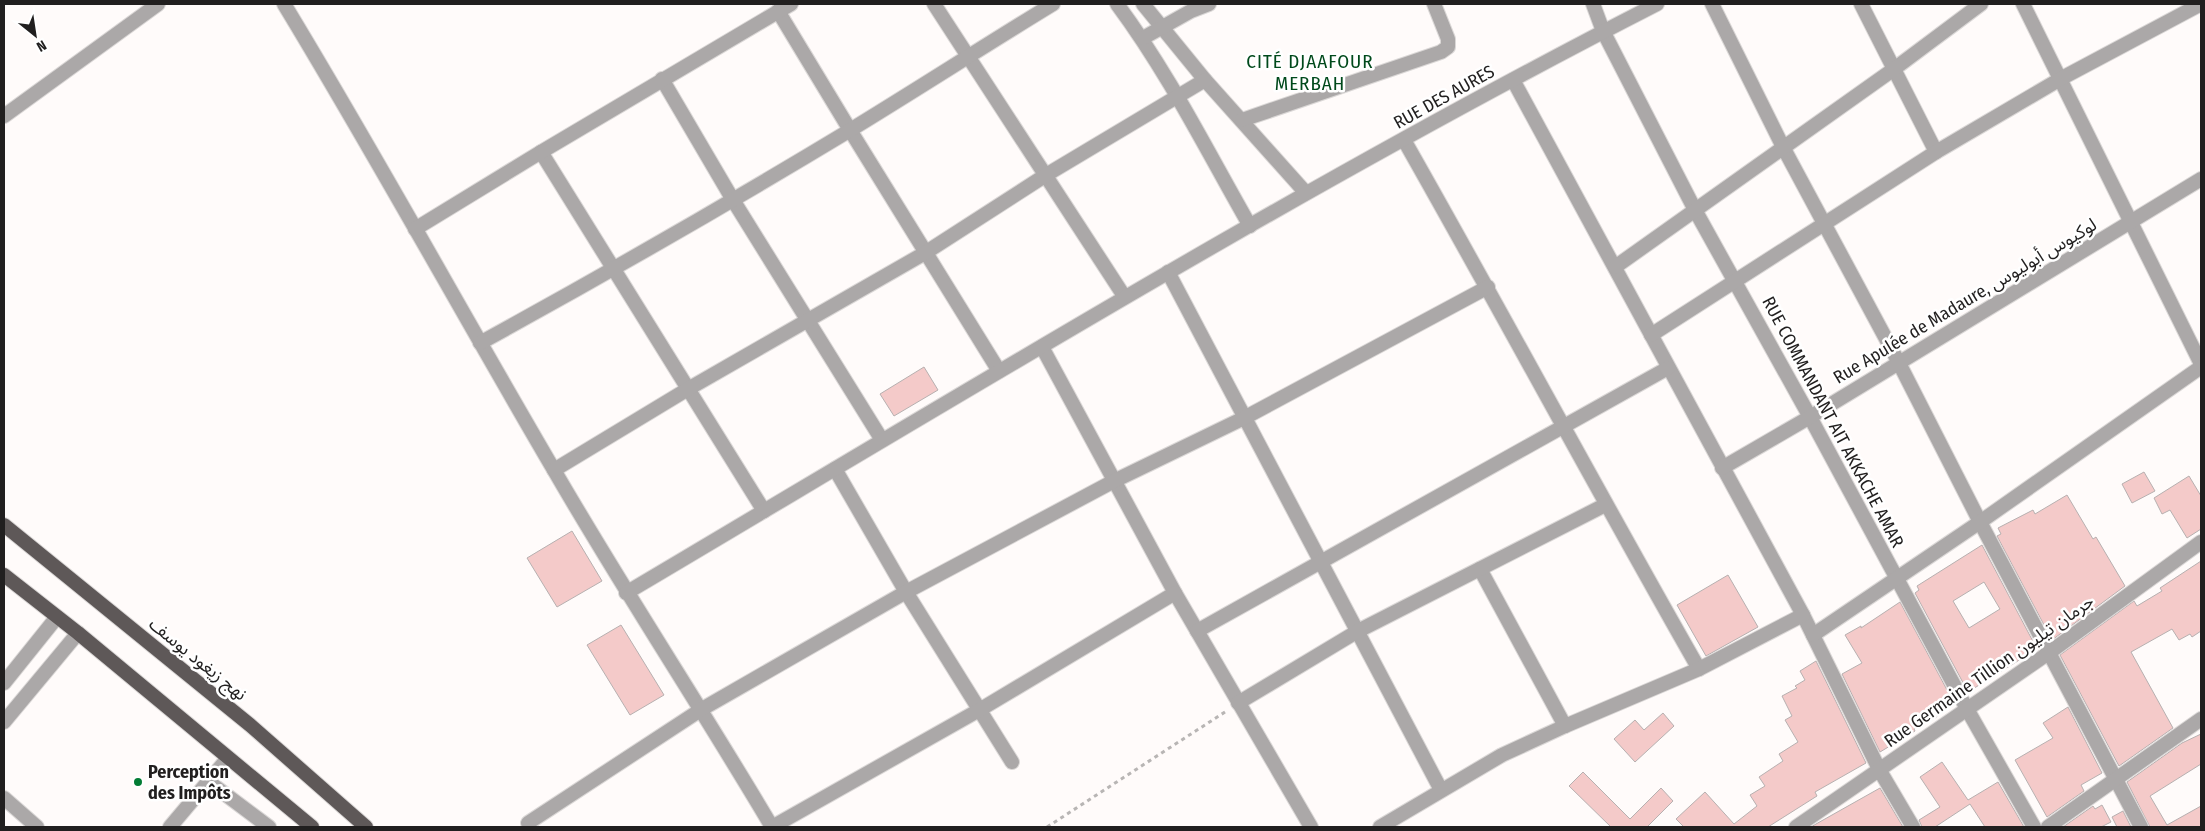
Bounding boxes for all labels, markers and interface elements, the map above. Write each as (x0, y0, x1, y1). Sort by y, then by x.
north arrow (10, 10, 60, 60)
text: N (33, 36, 49, 55)
district label: CITÉ DJAAFOUR MERBAH (1246, 50, 1374, 95)
street label: RUE DES AURES (1390, 60, 1498, 134)
street label: Rue Apulée de Madaure, لوكيوس أبوليوس (1829, 213, 2101, 389)
street label: RUE COMMANDANT AIT AKKACHE AMAR (1757, 293, 1909, 551)
street label: Rue Germaine Tillion جرمان تيليون (1880, 590, 2098, 752)
street label: نهج زيغود يوسف (143, 613, 251, 707)
place label: Perception des Impôts (148, 761, 231, 804)
marker: Perception des Impôts (132, 776, 144, 788)

